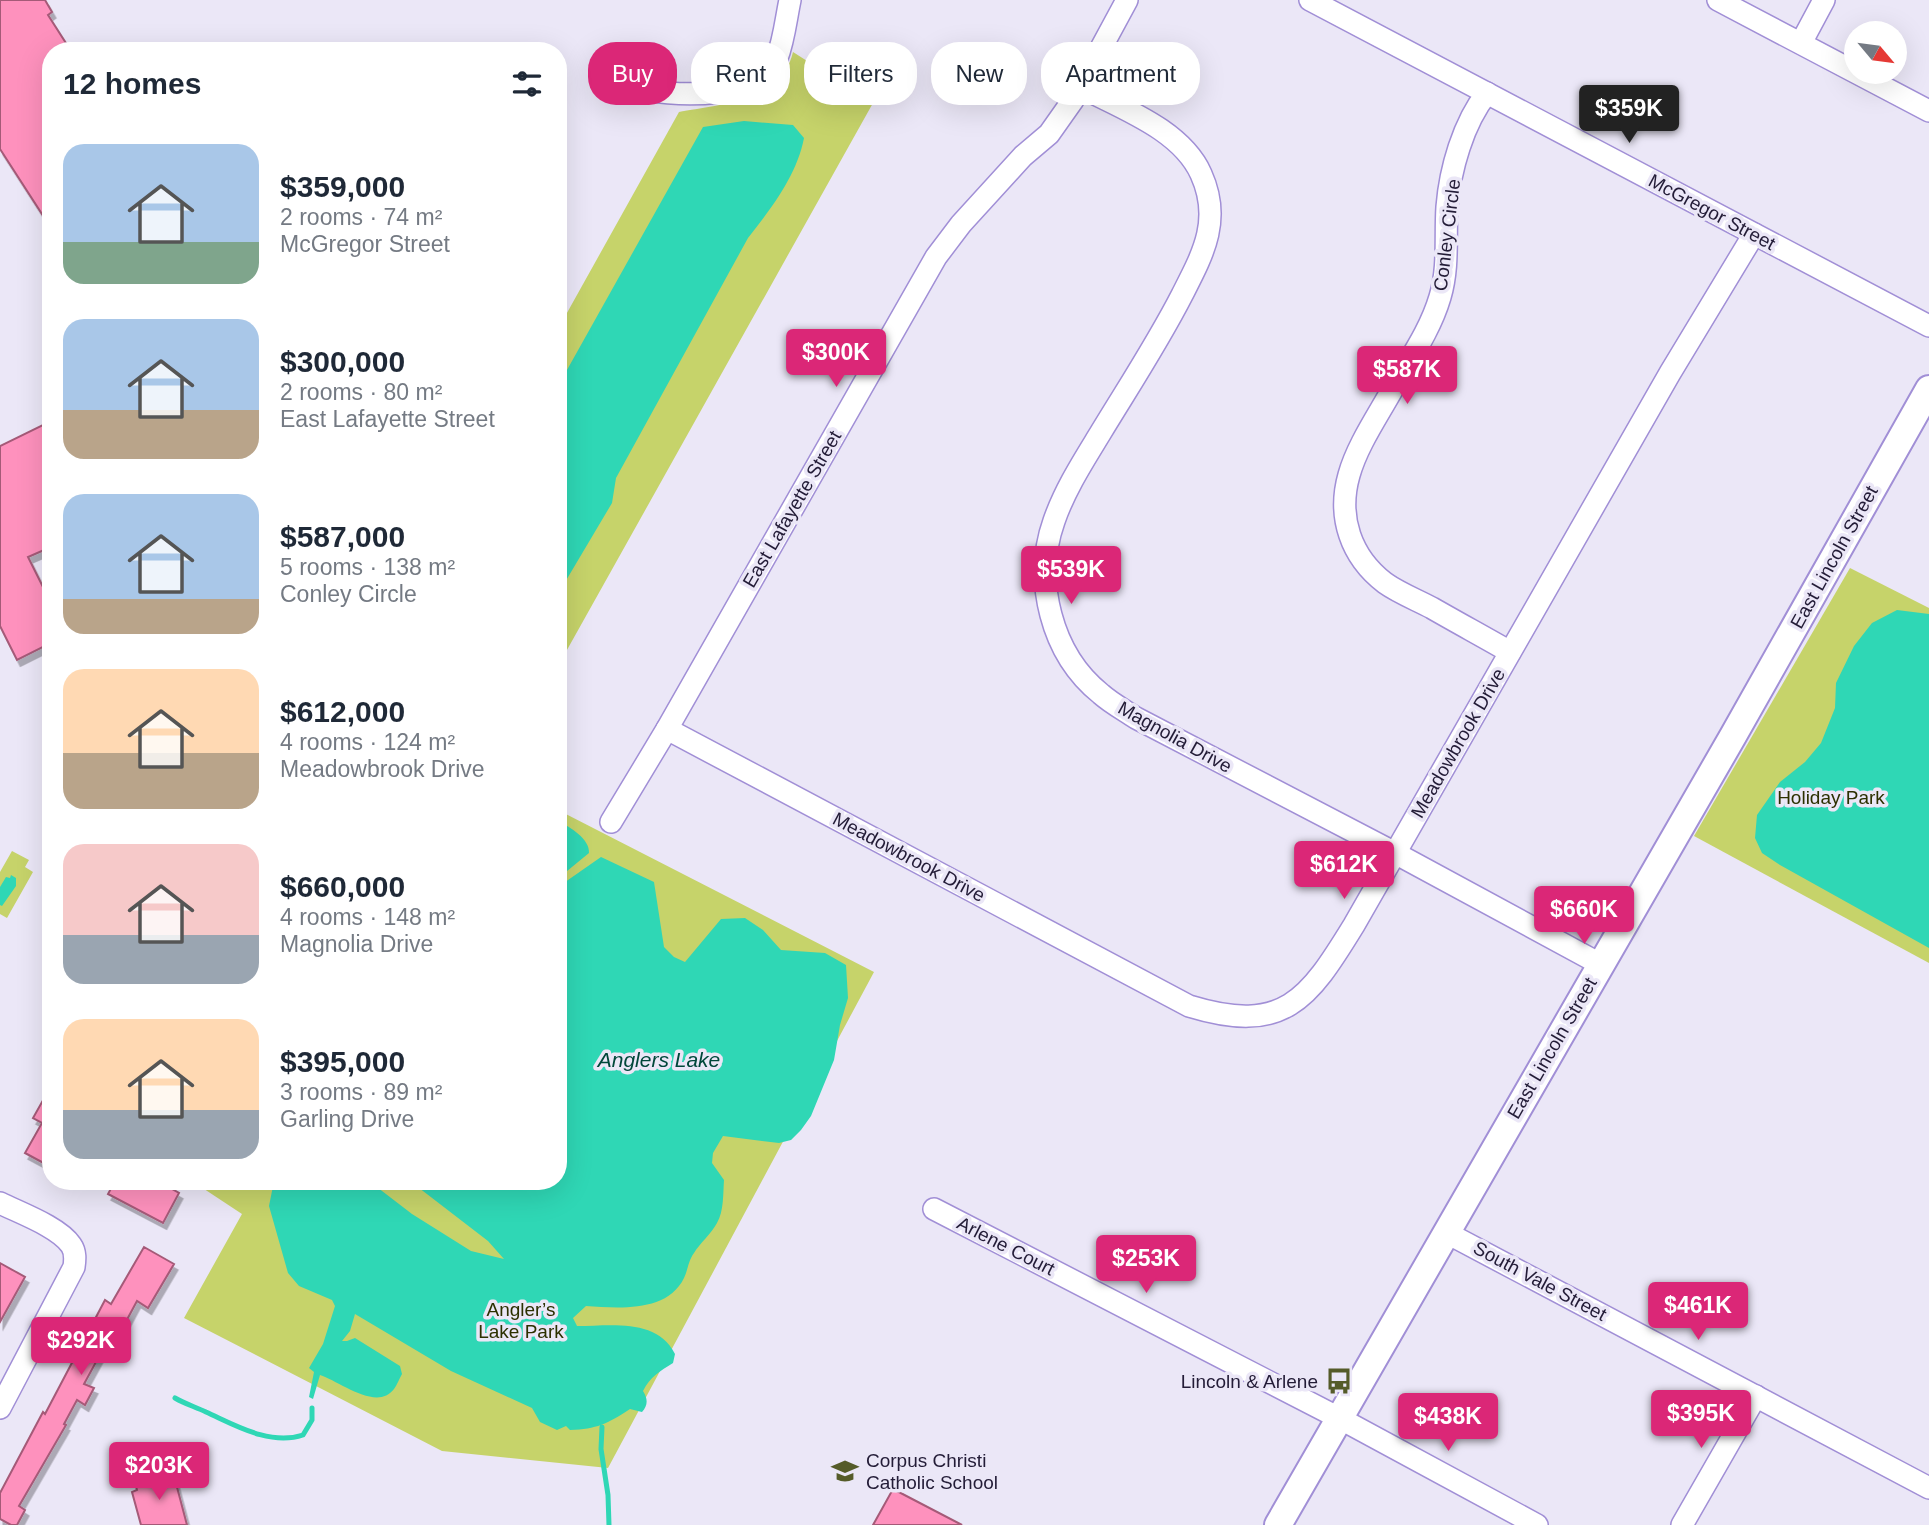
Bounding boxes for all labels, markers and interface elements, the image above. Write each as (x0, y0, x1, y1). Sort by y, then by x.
north arrow (1844, 21, 1908, 84)
map controls (1844, 21, 1907, 84)
chip: Buy (588, 42, 677, 105)
chip: Rent (691, 42, 790, 105)
chip: Filters (804, 42, 917, 105)
chip: New (931, 42, 1027, 105)
chip: Apartment (1041, 42, 1200, 105)
icon: filters (508, 65, 546, 103)
text: 12 homes (63, 67, 201, 100)
pin: $359K (1580, 86, 1678, 145)
text: $359K (1595, 95, 1663, 121)
text: $359,000 (280, 170, 405, 203)
street label: McGregor Street (1645, 170, 1780, 255)
icon: home (119, 172, 203, 256)
street label: Conley Circle (1430, 178, 1464, 292)
text: 2 rooms · 74 m² (280, 204, 442, 230)
text: McGregor Street (280, 231, 450, 257)
pin: $300K (787, 330, 885, 389)
text: $300K (802, 339, 870, 365)
text: $300,000 (280, 345, 405, 378)
pin: $587K (1358, 346, 1456, 406)
icon: home (119, 347, 203, 431)
text: $587K (1373, 356, 1441, 382)
text: 2 rooms · 80 m² (280, 379, 442, 405)
text: East Lafayette Street (280, 406, 495, 432)
street label: East Lafayette Street (739, 426, 846, 591)
street label: East Lincoln Street (1786, 482, 1882, 632)
text: $587,000 (280, 520, 405, 553)
icon: home (119, 522, 203, 606)
pin: $539K (1022, 546, 1120, 606)
text: 5 rooms · 138 m² (280, 554, 455, 580)
text: $539K (1037, 556, 1105, 582)
text: Conley Circle (280, 581, 417, 607)
street label: Meadowbrook Drive (1407, 665, 1509, 821)
text: $612,000 (280, 695, 405, 728)
icon: home (119, 697, 203, 781)
street label: Magnolia Drive (1114, 697, 1236, 777)
text: 4 rooms · 124 m² (280, 729, 455, 755)
text: Meadowbrook Drive (280, 756, 485, 782)
park label: Holiday Park (1777, 787, 1885, 808)
street label: Meadowbrook Drive (829, 808, 989, 906)
pin: $612K (1295, 842, 1393, 901)
text: $612K (1310, 851, 1378, 877)
text: $660,000 (280, 870, 405, 903)
icon: home (119, 872, 203, 956)
pin: $660K (1535, 886, 1633, 946)
text: $660K (1550, 896, 1618, 922)
text: 4 rooms · 148 m² (280, 904, 455, 930)
text: Magnolia Drive (280, 931, 433, 957)
street label: East Lincoln Street (1503, 973, 1601, 1122)
text: $395,000 (280, 1045, 405, 1078)
icon: home (119, 1047, 203, 1131)
water label: Anglers Lake (596, 1048, 720, 1071)
text: 3 rooms · 89 m² (280, 1079, 442, 1105)
text: Garling Drive (280, 1106, 414, 1132)
street label: Arlene Court (954, 1212, 1059, 1280)
pin: $253K (1097, 1236, 1195, 1295)
street label: South Vale Street (1470, 1237, 1611, 1325)
text: $253K (1112, 1245, 1180, 1271)
pin: $461K (1649, 1282, 1747, 1342)
text: $461K (1664, 1292, 1732, 1318)
park label: Angler’s Lake Park (478, 1299, 564, 1342)
pin: $292K (32, 1318, 130, 1377)
text: $292K (47, 1327, 115, 1353)
bus stop icon: Lincoln & Arlene (1324, 1366, 1354, 1396)
place label: Lincoln & Arlene (1181, 1371, 1318, 1392)
pin: $395K (1652, 1390, 1750, 1450)
pin: $438K (1399, 1394, 1497, 1453)
text: $395K (1667, 1400, 1735, 1426)
text: $438K (1414, 1403, 1482, 1429)
pin: $203K (110, 1442, 208, 1502)
place label: Corpus Christi Catholic School (866, 1450, 998, 1493)
text: $203K (125, 1452, 193, 1478)
school or university icon: Corpus Christi Catholic School (830, 1456, 860, 1486)

